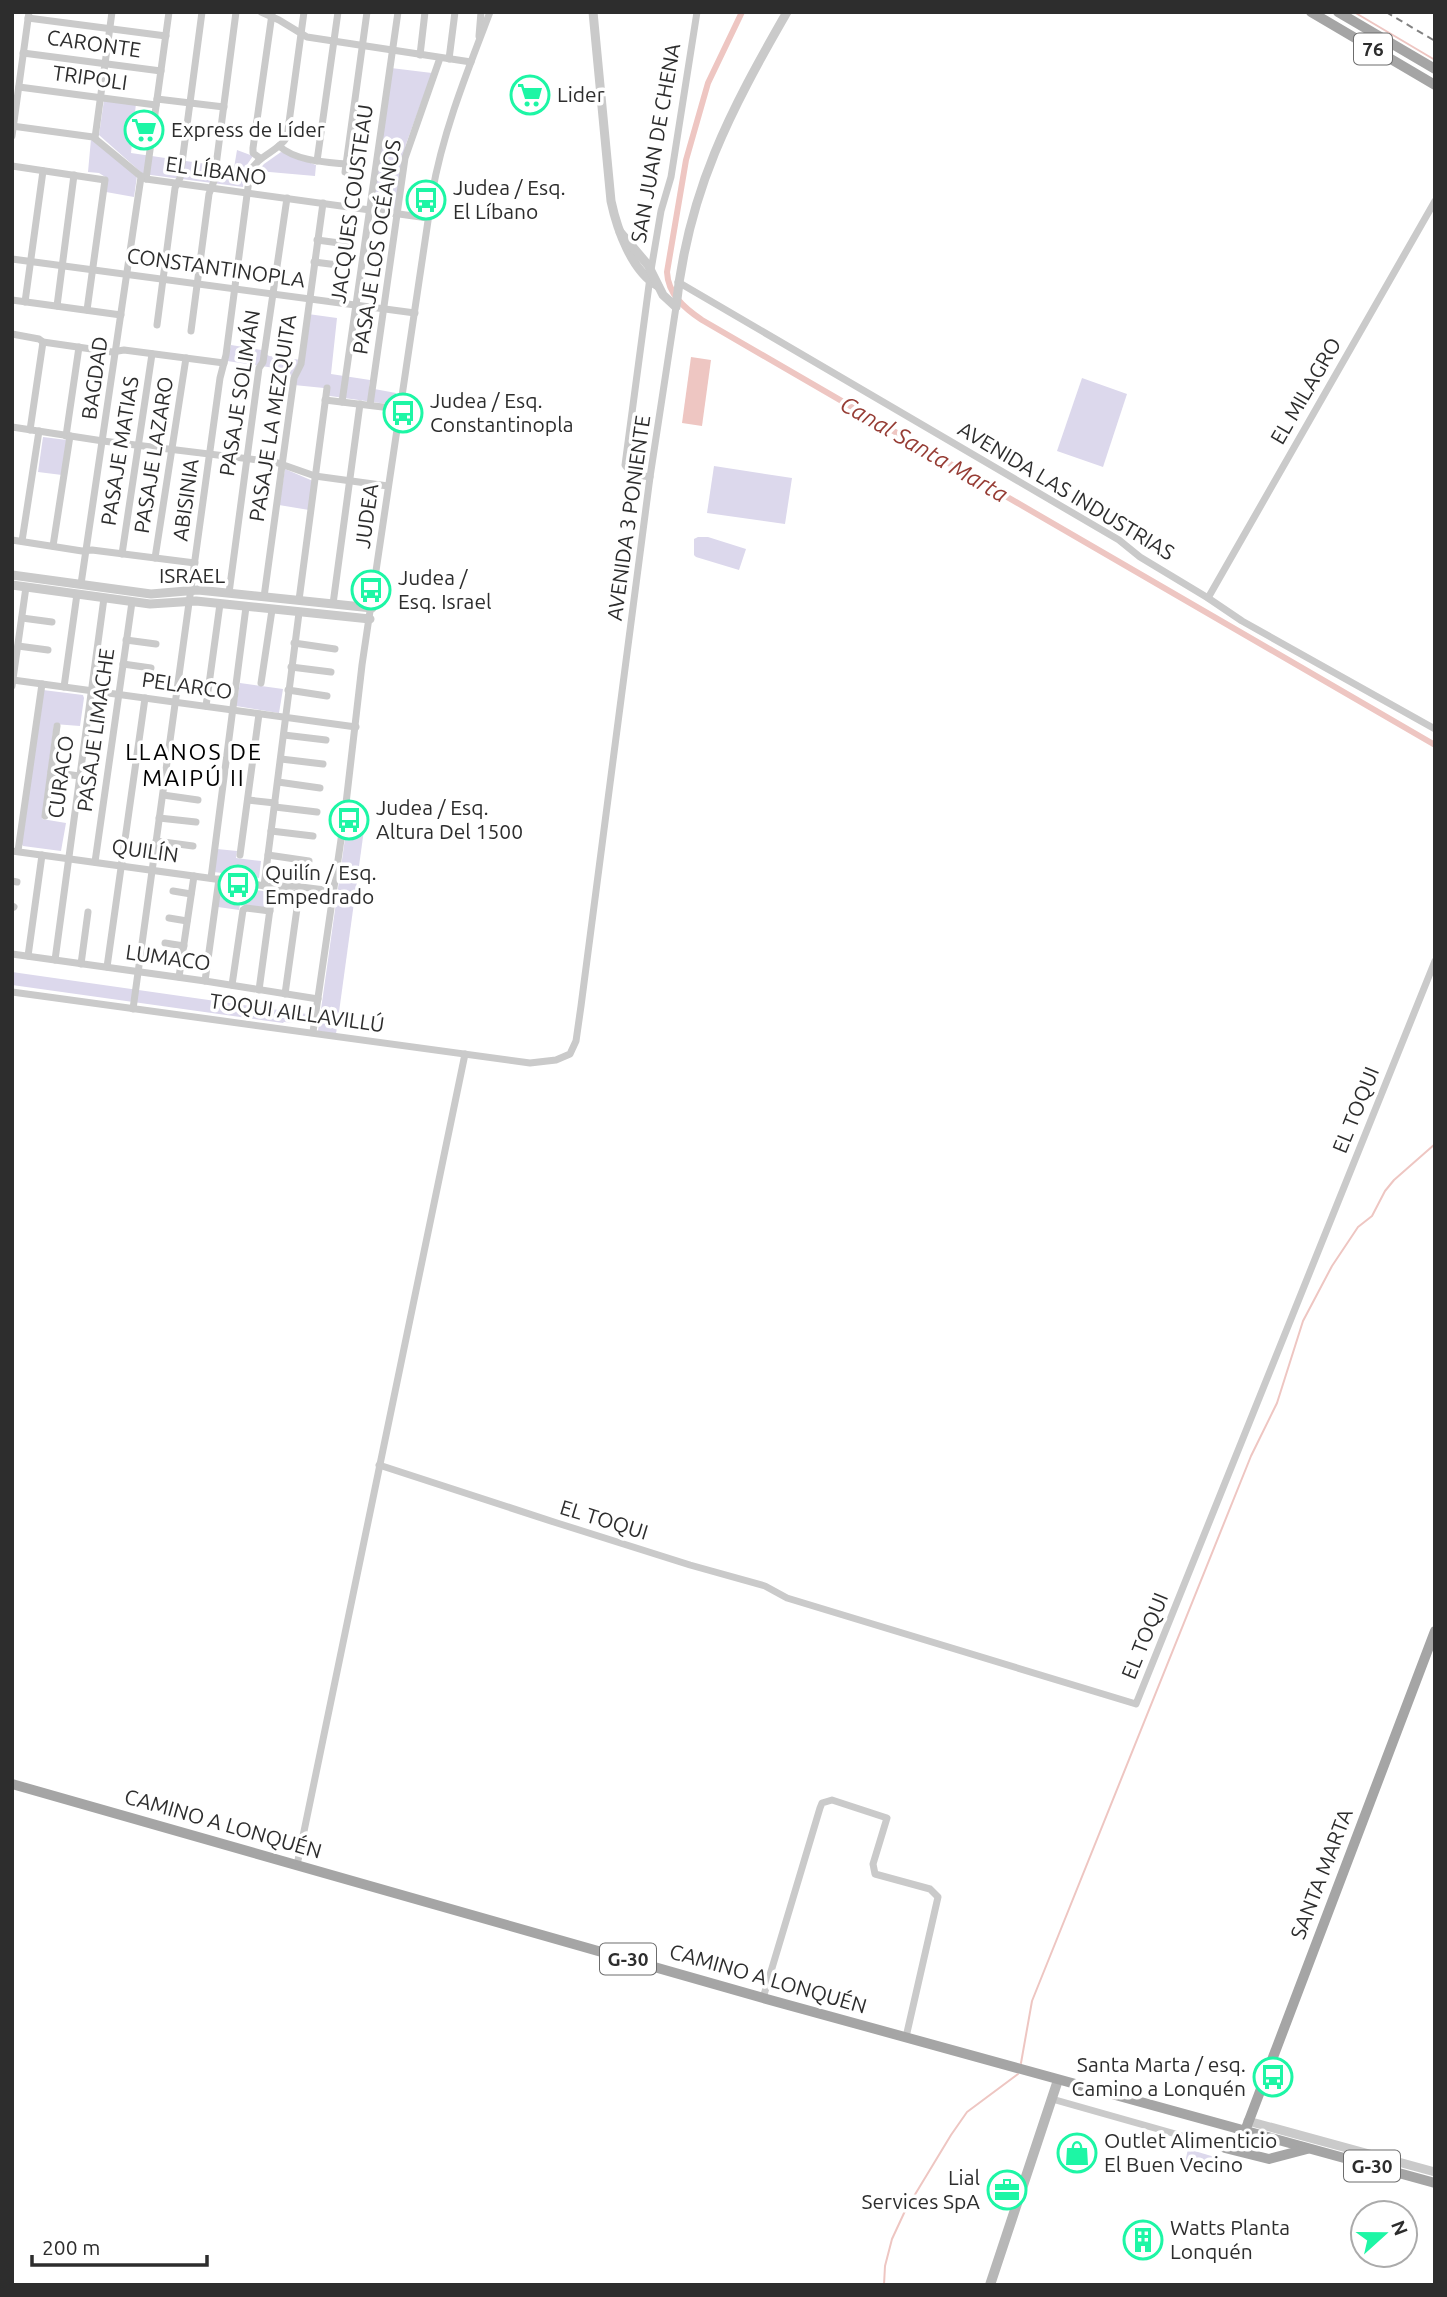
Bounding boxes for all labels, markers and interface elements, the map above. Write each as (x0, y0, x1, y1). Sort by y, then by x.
street label: CARONTE (46, 25, 143, 61)
road number: 76 (1354, 34, 1392, 64)
street label: SAN JUAN DE CHENA (626, 41, 684, 244)
street label: TRIPOLI (51, 60, 129, 94)
supermarket icon: Lider (509, 74, 551, 116)
place label: Lider (557, 82, 605, 106)
street label: JACQUES COUSTEAU (325, 103, 377, 305)
supermarket icon: Express de Líder (123, 109, 165, 151)
place label: Express de Líder (171, 117, 325, 141)
street label: PASAJE LOS OCÉANOS (347, 138, 405, 356)
street label: EL LÍBANO (164, 151, 268, 189)
place label: Judea / Esq. El Líbano (453, 175, 566, 223)
bus stop icon: Judea / Esq. El Líbano (405, 179, 447, 221)
street label: CONSTANTINOPLA (125, 243, 307, 291)
street label: PASAJE SOLIMÁN (214, 308, 264, 478)
street label: PASAJE LA MEZQUITA (244, 312, 300, 523)
street label: EL MILAGRO (1265, 333, 1345, 448)
street label: BAGDAD (76, 335, 112, 421)
street label: PASAJE MATIAS (95, 375, 143, 527)
street label: PASAJE LAZARO (129, 375, 177, 535)
place label: Judea / Esq. Constantinopla (430, 388, 574, 436)
water label: Canal Santa Marta (836, 391, 1012, 507)
bus stop icon: Judea / Esq. Constantinopla (382, 392, 424, 434)
street label: AVENIDA 3 PONIENTE (602, 414, 654, 622)
street label: AVENIDA LAS INDUSTRIAS (954, 416, 1179, 564)
street label: ABISINIA (167, 457, 203, 543)
street label: JUDEA (350, 482, 382, 550)
street label: ISRAEL (159, 563, 225, 587)
place label: Judea / Esq. Israel (398, 565, 491, 613)
bus stop icon: Judea / Esq. Israel (350, 569, 392, 611)
street label: PASAJE LIMACHE (72, 647, 118, 813)
street label: PELARCO (140, 667, 234, 703)
street label: CURACO (42, 734, 78, 820)
district label: LLANOS DE MAIPÚ II (125, 739, 263, 790)
place label: Judea / Esq. Altura Del 1500 (376, 795, 523, 843)
bus stop icon: Judea / Esq. Altura Del 1500 (328, 799, 370, 841)
street label: QUILÍN (110, 833, 180, 867)
place label: Quilín / Esq. Empedrado (265, 860, 377, 908)
bus stop icon: Quilín / Esq. Empedrado (217, 864, 259, 906)
street label: LUMACO (124, 939, 212, 975)
street label: TOQUI AILLAVILLÚ (208, 988, 386, 1036)
street label: EL TOQUI (1327, 1063, 1383, 1156)
street label: EL TOQUI (557, 1494, 651, 1544)
street label: EL TOQUI (1116, 1589, 1172, 1682)
street label: CAMINO A LONQUÉN (122, 1783, 325, 1863)
street label: SANTA MARTA (1285, 1805, 1357, 1942)
street label: CAMINO A LONQUÉN (667, 1938, 870, 2018)
road number: G-30 (600, 1943, 656, 1974)
place label: Santa Marta / esq. Camino a Lonquén (1072, 2052, 1246, 2100)
bus stop icon: Santa Marta / esq. Camino a Lonquén (1252, 2056, 1294, 2098)
place label: Outlet Alimenticio El Buen Vecino (1104, 2128, 1277, 2176)
shop icon: Outlet Alimenticio El Buen Vecino (1056, 2132, 1098, 2174)
road number: G-30 (1344, 2150, 1400, 2182)
place label: Lial Services SpA (861, 2165, 980, 2213)
office icon: Lial Services SpA (986, 2169, 1028, 2211)
north arrow (1349, 2199, 1419, 2269)
place label: Watts Planta Lonquén (1170, 2215, 1290, 2263)
text: N (1387, 2217, 1413, 2238)
building icon: Watts Planta Lonquén (1122, 2219, 1164, 2261)
scale bar (32, 2224, 206, 2268)
text: 200 m (42, 2235, 100, 2259)

